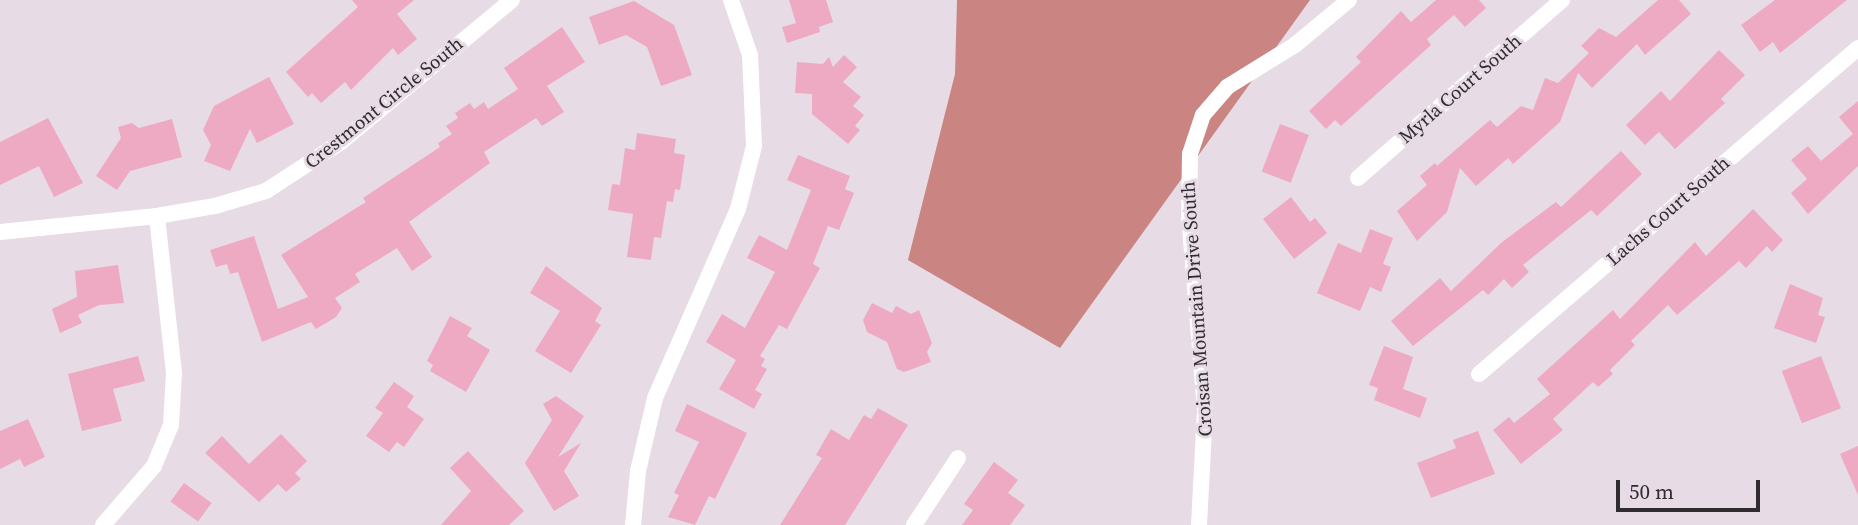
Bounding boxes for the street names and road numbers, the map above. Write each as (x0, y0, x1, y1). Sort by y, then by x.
street label: Myrla Court South (1394, 30, 1526, 148)
street label: Crestmont Circle South (300, 32, 468, 174)
street label: Lachs Court South (1602, 152, 1734, 270)
street label: Croisan Mountain Drive South (1177, 181, 1217, 437)

